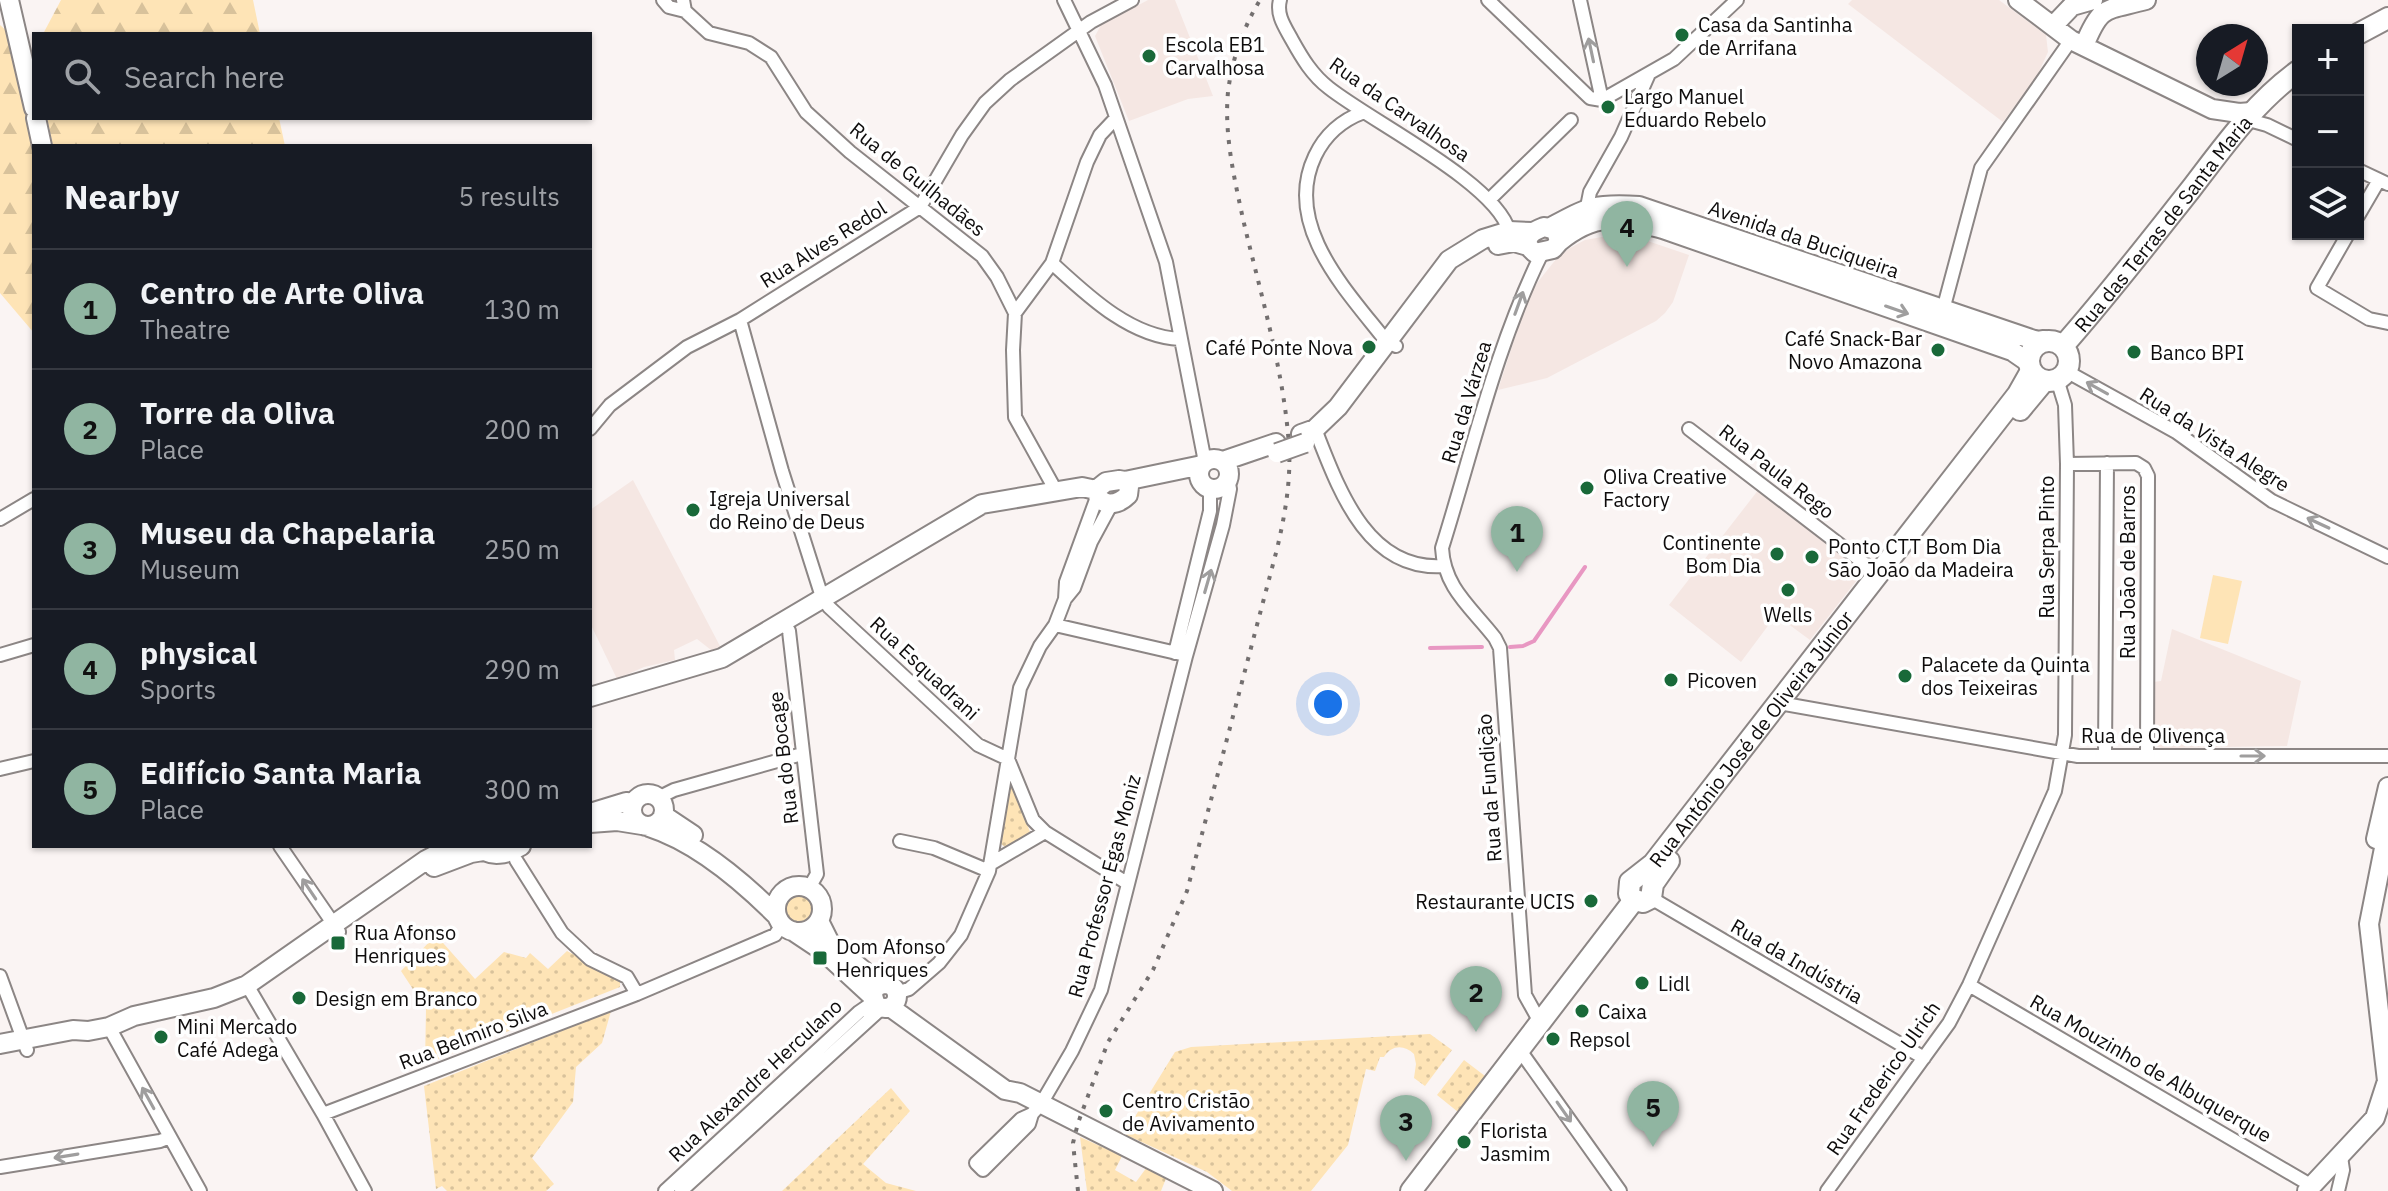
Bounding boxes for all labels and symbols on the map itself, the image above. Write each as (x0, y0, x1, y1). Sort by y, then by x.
place label: Casa da Santinha de Arrifana (1698, 11, 1853, 61)
north arrow (2196, 24, 2268, 96)
marker: Casa da Santinha de Arrifana (1673, 26, 1691, 44)
place label: Escola EB1 Carvalhosa (1165, 31, 1265, 81)
one-way arrow (1583, 38, 1598, 63)
marker: Escola EB1 Carvalhosa (1140, 47, 1158, 65)
street label: Rua da Carvalhosa (1324, 50, 1476, 168)
place label: Largo Manuel Eduardo Rebelo (1624, 83, 1767, 133)
marker: Largo Manuel Eduardo Rebelo (1599, 98, 1617, 116)
street label: Rua das Terras de Santa Maria (2068, 109, 2258, 338)
street label: Rua de Guilhadães (844, 116, 992, 242)
street label: Rua Alves Redol (755, 194, 891, 294)
street label: Avenida da Buciqueira (1705, 194, 1903, 284)
pin: 4 (1601, 201, 1653, 267)
one-way arrow (1512, 291, 1527, 316)
one-way arrow (1884, 304, 1909, 319)
place label: Café Snack-Bar Novo Amazona (1784, 325, 1922, 375)
place label: Café Ponte Nova (1205, 334, 1353, 361)
street label: Rua da Várzea (1435, 337, 1498, 467)
marker: Café Ponte Nova (1360, 338, 1378, 356)
place label: Banco BPI (2150, 339, 2244, 366)
marker: Café Snack-Bar Novo Amazona (1929, 341, 1947, 359)
marker: Banco BPI (2125, 343, 2143, 361)
one-way arrow (2085, 379, 2109, 395)
street label: Rua da Vista Alegre (2135, 380, 2295, 498)
street label: Rua Paula Rego (1714, 417, 1840, 525)
place label: Oliva Creative Factory (1603, 463, 1727, 513)
street label: Rua Serpa Pinto (2033, 475, 2060, 619)
marker: Oliva Creative Factory (1578, 479, 1596, 497)
place label: Igreja Universal do Reino de Deus (709, 485, 865, 535)
street label: Rua João de Barros (2114, 485, 2141, 659)
marker: Igreja Universal do Reino de Deus (684, 501, 702, 519)
pin: 1 (1491, 506, 1543, 572)
one-way arrow (2306, 515, 2330, 530)
place label: Continente Bom Dia (1662, 529, 1761, 579)
place label: Ponto CTT Bom Dia São João da Madeira (1828, 533, 2014, 583)
marker: Continente Bom Dia (1768, 545, 1786, 563)
marker: Ponto CTT Bom Dia São João da Madeira (1803, 548, 1821, 566)
one-way arrow (1201, 568, 1216, 594)
marker: Wells (1779, 581, 1797, 599)
place label: Wells (1763, 601, 1813, 628)
street label: Rua António José de Oliveira Júnior (1642, 605, 1859, 872)
street label: Rua Esquadrani (864, 610, 986, 726)
place label: Palacete da Quinta dos Teixeiras (1921, 651, 2090, 701)
place label: Picoven (1687, 667, 1757, 694)
marker: Palacete da Quinta dos Teixeiras (1896, 667, 1914, 685)
marker: Picoven (1662, 671, 1680, 689)
your location (1308, 684, 1348, 724)
street label: Rua do Bocage (761, 690, 805, 826)
street label: Rua da Fundição (1470, 713, 1508, 863)
street label: Rua de Olivença (2081, 722, 2225, 749)
one-way arrow (2239, 748, 2266, 764)
street label: Rua Professor Egas Moniz (1061, 771, 1147, 1001)
one-way arrow (301, 879, 318, 901)
place label: Restaurante UCIS (1415, 888, 1575, 915)
marker: Restaurante UCIS (1582, 892, 1600, 910)
street label: Rua da Indústria (1726, 912, 1868, 1010)
place label: Rua Afonso Henriques (354, 919, 456, 969)
place label: Dom Afonso Henriques (836, 933, 946, 983)
marker: Rua Afonso Henriques (329, 934, 347, 952)
marker: Dom Afonso Henriques (811, 949, 829, 967)
pin: 2 (1450, 966, 1502, 1032)
place label: Lidl (1658, 970, 1690, 997)
marker: Lidl (1633, 974, 1651, 992)
place label: Design em Branco (315, 985, 477, 1012)
street label: Rua Mouzinho de Albuquerque (2025, 988, 2277, 1148)
marker: Design em Branco (290, 989, 308, 1007)
street label: Rua Alexandre Herculano (663, 992, 847, 1168)
street label: Rua Belmiro Silva (395, 994, 551, 1076)
street label: Rua Frederico Ulrich (1820, 996, 1946, 1160)
place label: Caixa (1598, 998, 1647, 1025)
marker: Caixa (1573, 1002, 1591, 1020)
place label: Mini Mercado Café Adega (177, 1013, 297, 1063)
place label: Repsol (1569, 1026, 1630, 1053)
marker: Mini Mercado Café Adega (152, 1028, 170, 1046)
marker: Repsol (1544, 1030, 1562, 1048)
pin: 5 (1627, 1081, 1679, 1147)
one-way arrow (140, 1087, 155, 1111)
place label: Centro Cristão de Avivamento (1122, 1087, 1255, 1137)
pin: 3 (1380, 1095, 1432, 1161)
one-way arrow (1556, 1101, 1572, 1123)
marker: Centro Cristão de Avivamento (1097, 1102, 1115, 1120)
place label: Florista Jasmim (1480, 1117, 1551, 1167)
marker: Florista Jasmim (1455, 1133, 1473, 1151)
one-way arrow (54, 1150, 79, 1165)

